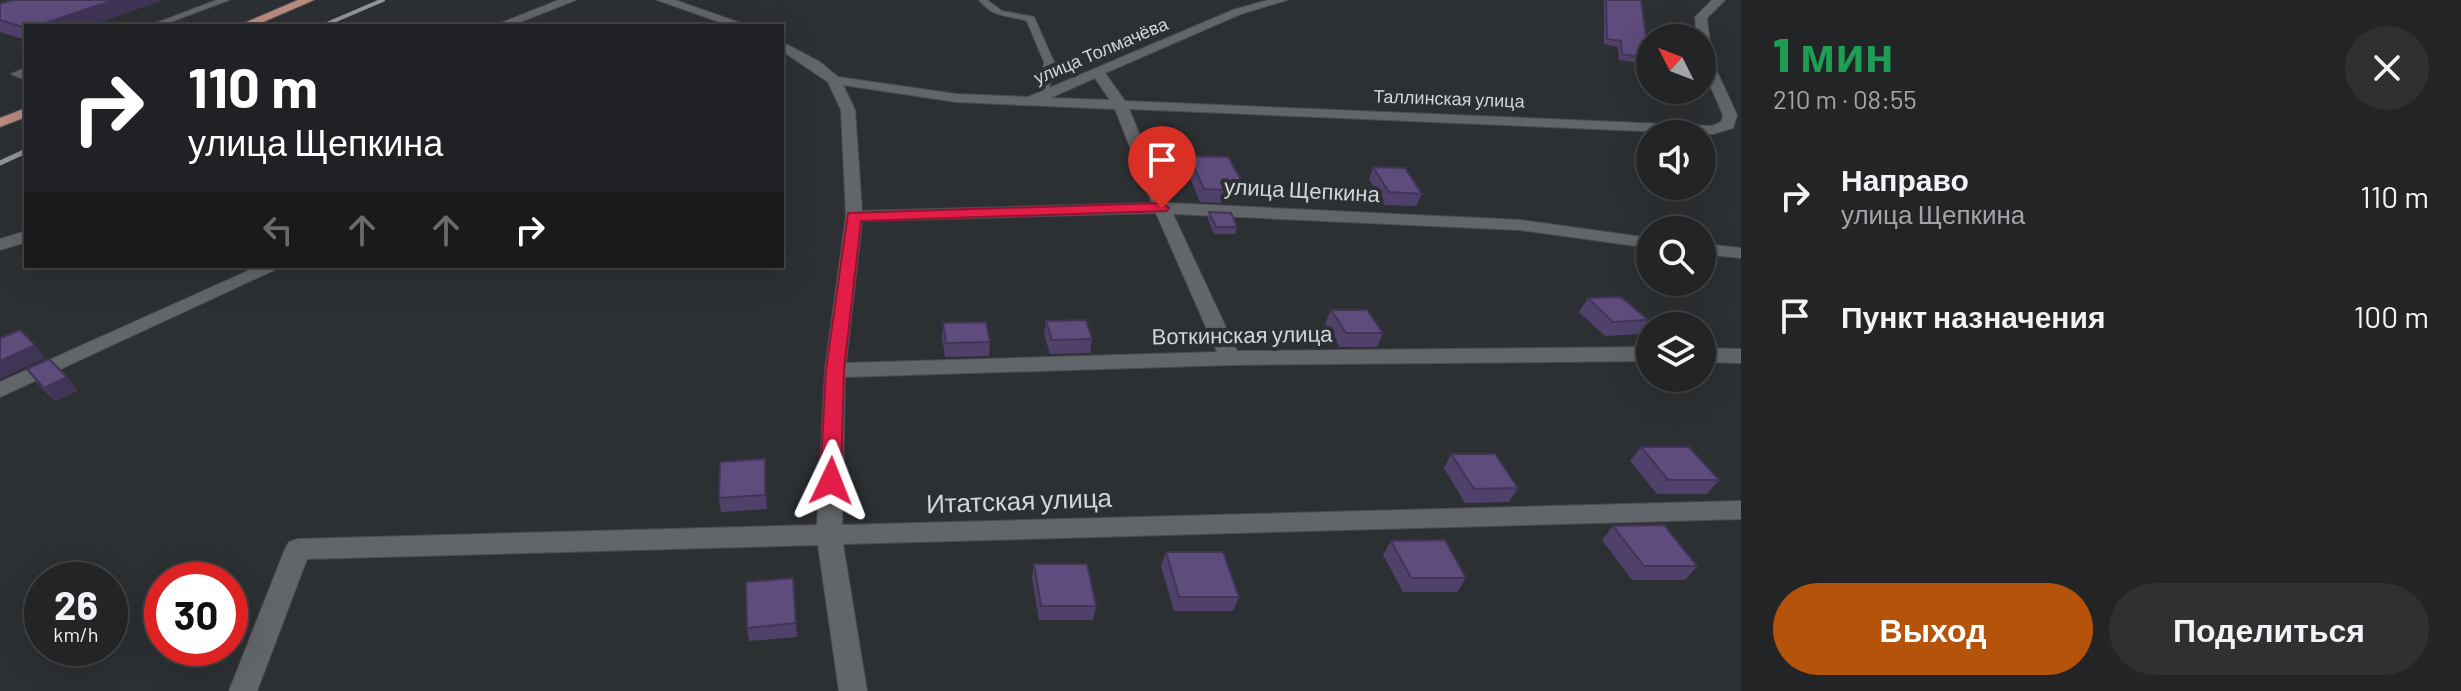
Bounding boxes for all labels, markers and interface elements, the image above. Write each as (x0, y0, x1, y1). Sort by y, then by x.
street label: улица Толмачёва (1030, 12, 1172, 88)
north arrow (1636, 24, 1716, 104)
map controls (1636, 24, 1716, 392)
text: 1 мин (1773, 24, 1894, 82)
button: close (2345, 26, 2429, 110)
text: 110 m (188, 52, 318, 119)
icon: right (56, 56, 160, 160)
text: 210 m · 08:55 (1773, 83, 1917, 114)
street label: Таллинская улица (1373, 84, 1526, 112)
text: улица Щепкина (188, 120, 443, 163)
button: sound (1636, 120, 1716, 200)
pin (1128, 126, 1196, 208)
icon: arrive (1140, 138, 1184, 182)
text: Направо (1841, 161, 1969, 197)
street label: улица Щепкина (1223, 172, 1381, 207)
icon: right (1773, 174, 1817, 218)
text: 110 m (2360, 178, 2429, 214)
text: улица Щепкина (1841, 198, 2025, 229)
icon: left (256, 208, 300, 252)
icon: ahead (340, 208, 384, 252)
icon: ahead (424, 208, 468, 252)
icon: right (508, 208, 552, 252)
button: search (1636, 216, 1716, 296)
icon: arrive (1773, 294, 1817, 338)
text: Пункт назначения (1841, 298, 2105, 334)
text: 100 m (2354, 298, 2429, 334)
button: layers (1636, 312, 1716, 392)
street label: Воткинская улица (1151, 319, 1333, 350)
position arrow (789, 439, 873, 523)
street label: Итатская улица (925, 481, 1113, 518)
speed limit sign: 30 (144, 562, 248, 666)
text: 26 (54, 580, 98, 628)
button: Выход (1773, 583, 2093, 675)
button: Поделиться (2109, 583, 2429, 675)
text: km/h (53, 622, 99, 646)

